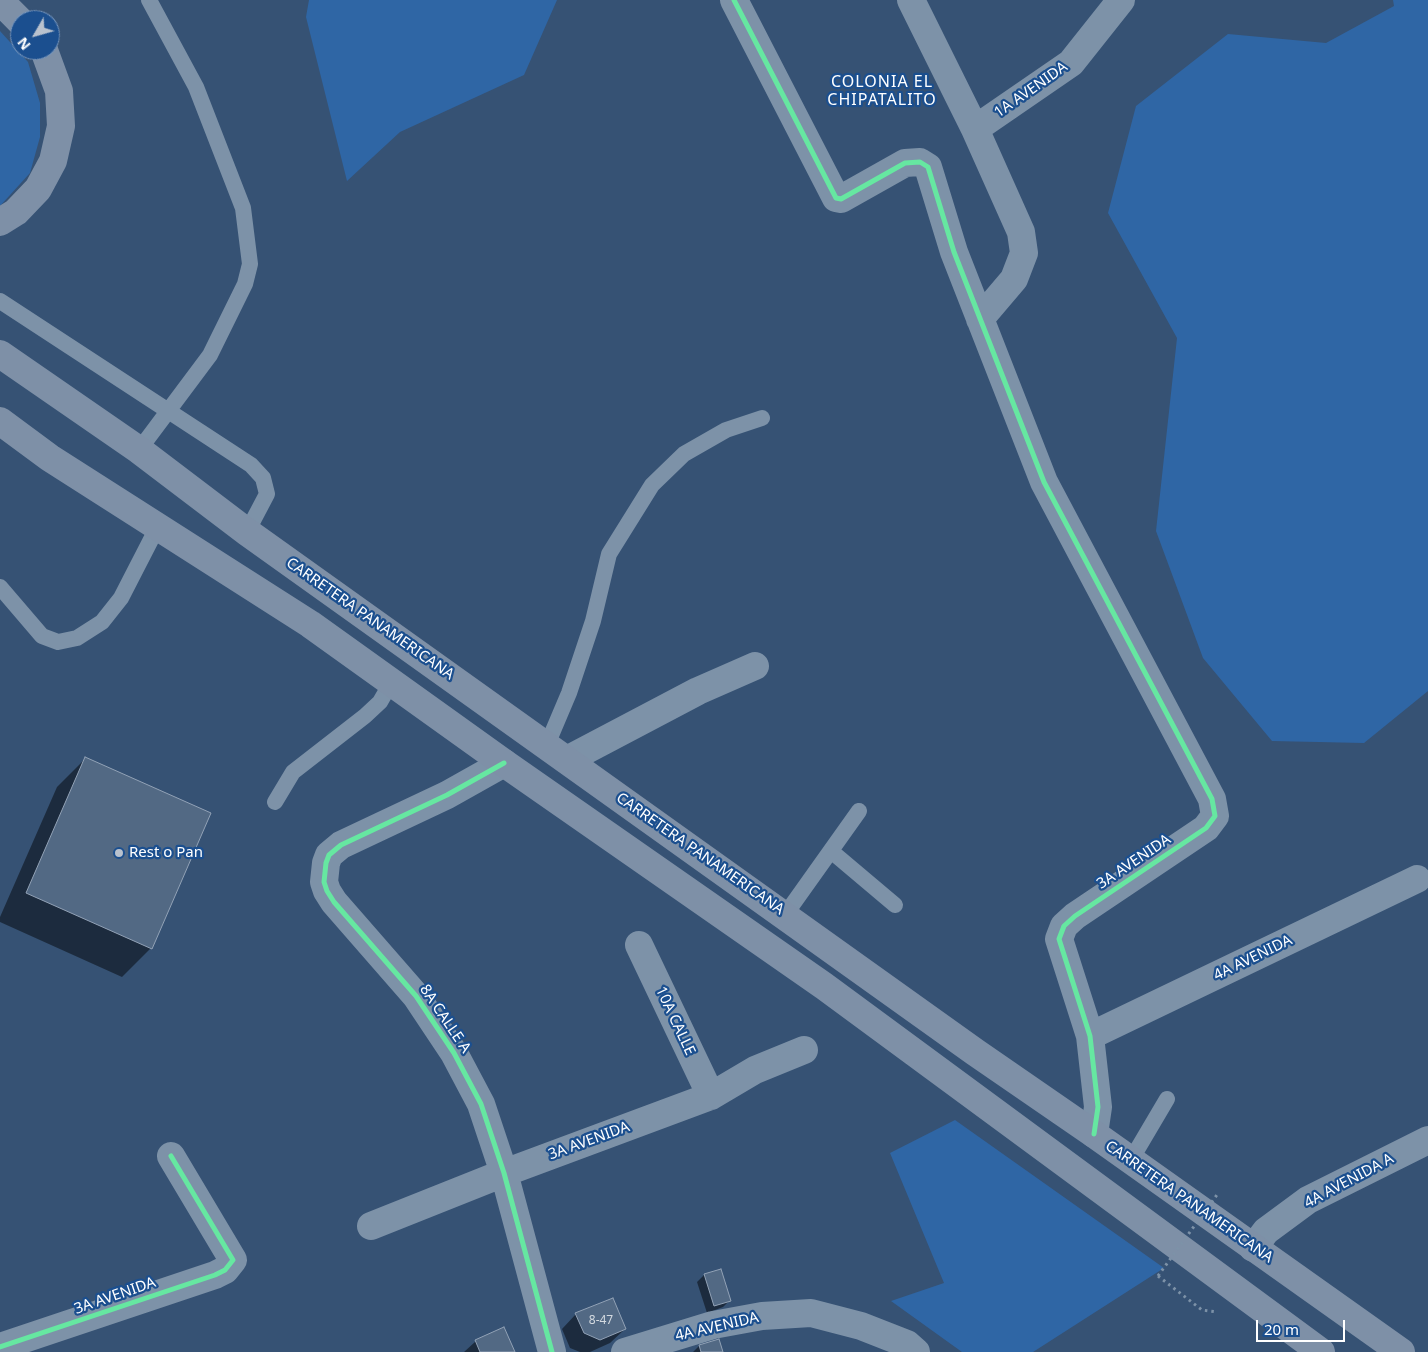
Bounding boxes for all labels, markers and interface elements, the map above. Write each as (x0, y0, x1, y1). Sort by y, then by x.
north arrow (10, 10, 60, 60)
text: N (13, 34, 35, 54)
street label: 1A AVENIDA (991, 58, 1071, 122)
district label: COLONIA EL CHIPATALITO (826, 72, 938, 110)
street label: CARRETERA PANAMERICANA (283, 554, 457, 684)
street label: CARRETERA PANAMERICANA (613, 789, 787, 919)
street label: 3A AVENIDA (1094, 831, 1174, 893)
place label: Rest o Pan (129, 844, 203, 862)
marker: Rest o Pan (113, 847, 125, 859)
street label: 4A AVENIDA (1211, 931, 1295, 985)
street label: 8A CALLE A (416, 981, 474, 1057)
street label: 10A CALLE (651, 984, 699, 1058)
street label: 3A AVENIDA (546, 1118, 632, 1164)
street label: CARRETERA PANAMERICANA (1102, 1137, 1276, 1267)
street label: 4A AVENIDA A (1301, 1150, 1397, 1212)
street label: 3A AVENIDA (72, 1274, 158, 1318)
street label: 4A AVENIDA (674, 1309, 760, 1345)
scale bar (1258, 1310, 1347, 1342)
house number: 8-47 (589, 1314, 613, 1328)
text: 20 m (1264, 1319, 1299, 1339)

